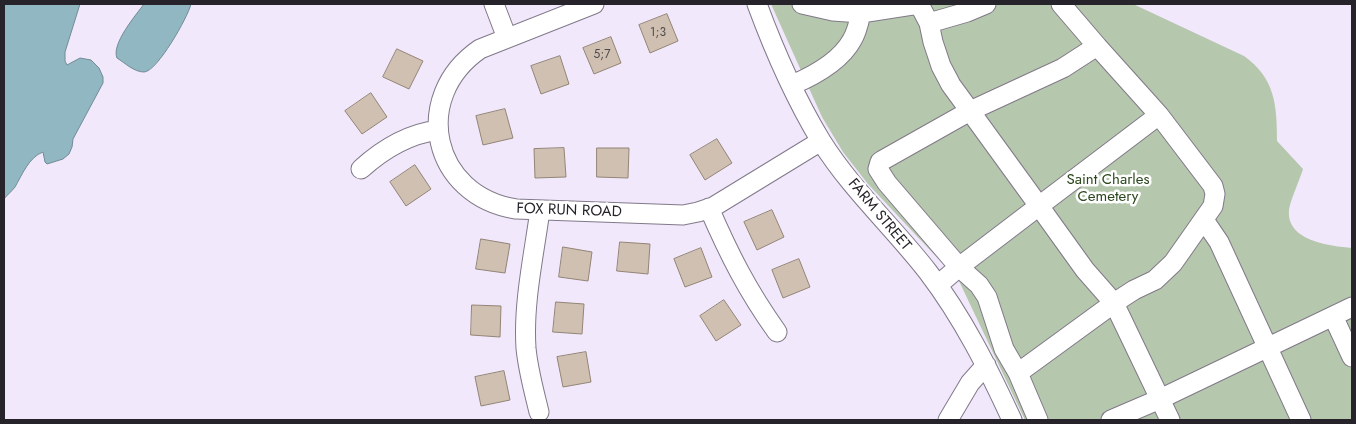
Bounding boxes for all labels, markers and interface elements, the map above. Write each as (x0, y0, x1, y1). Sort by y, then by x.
house number: 1;3 (650, 26, 666, 40)
house number: 5;7 (593, 48, 611, 62)
park label: Saint Charles Cemetery (1066, 171, 1150, 206)
street label: FARM STREET (844, 175, 914, 255)
street label: FOX RUN ROAD (516, 200, 622, 222)

